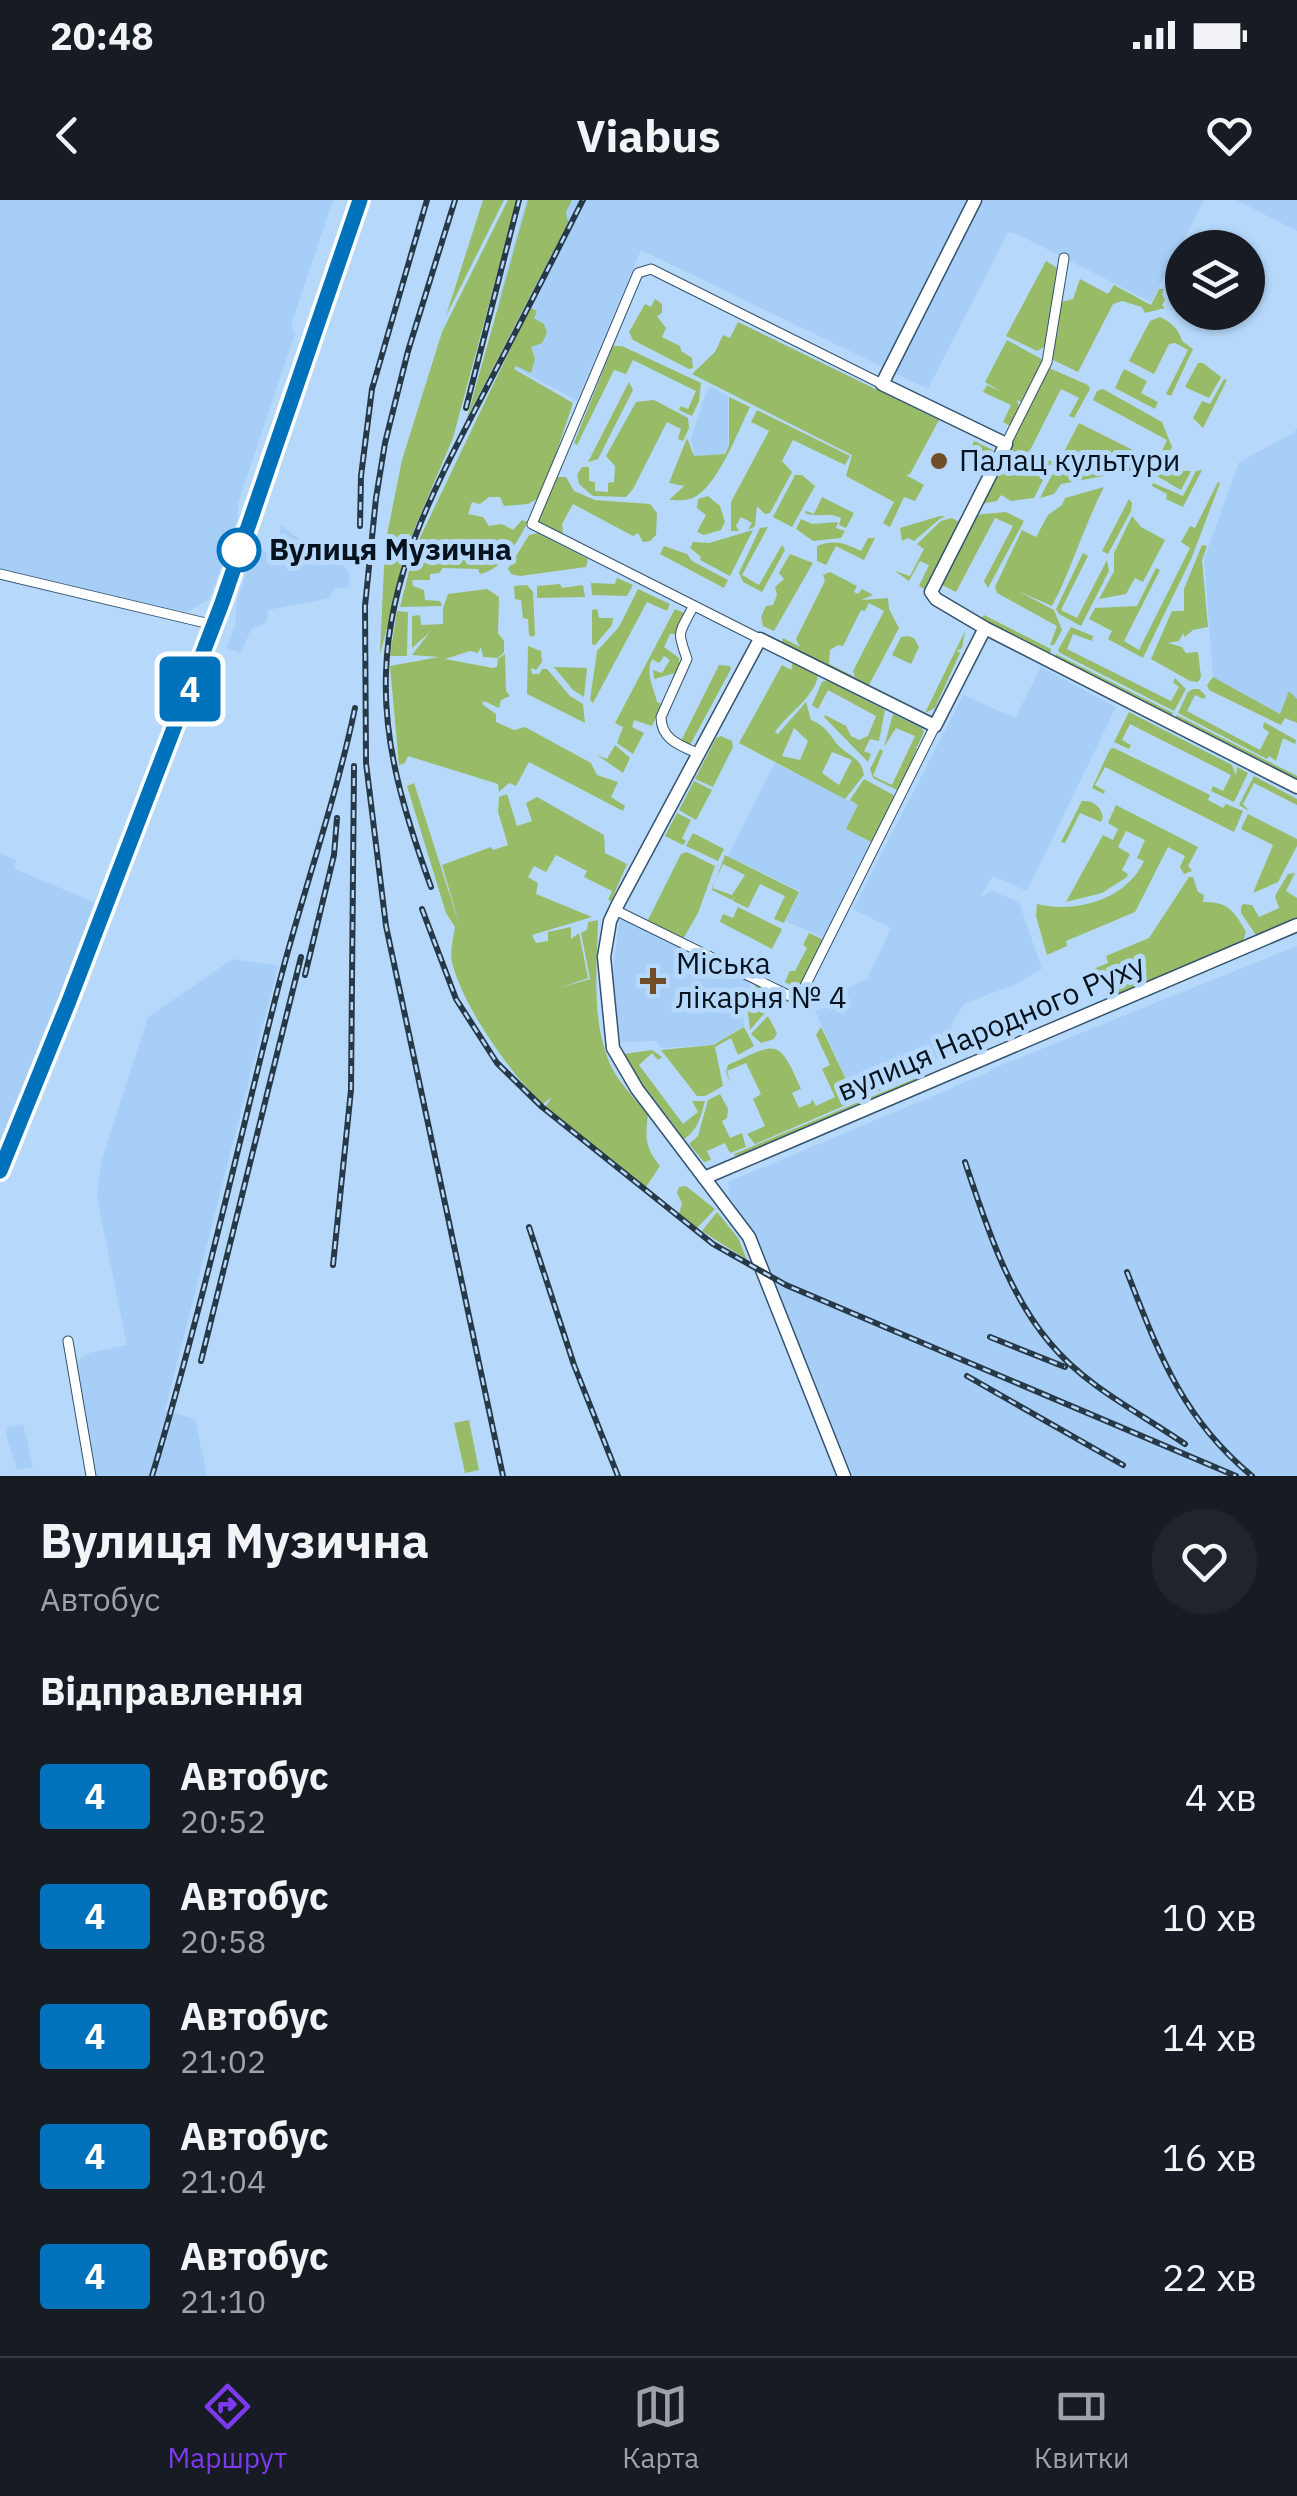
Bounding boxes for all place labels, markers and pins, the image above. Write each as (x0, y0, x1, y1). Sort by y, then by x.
place label: Палац культури (959, 440, 1180, 479)
marker: Палац культури (928, 450, 950, 472)
marker: Вулиця Музична (218, 529, 260, 571)
place label: Вулиця Музична (269, 529, 512, 568)
place label: Міська лікарня № 4 (676, 943, 847, 1016)
marker: Міська лікарня № 4 (640, 968, 666, 994)

